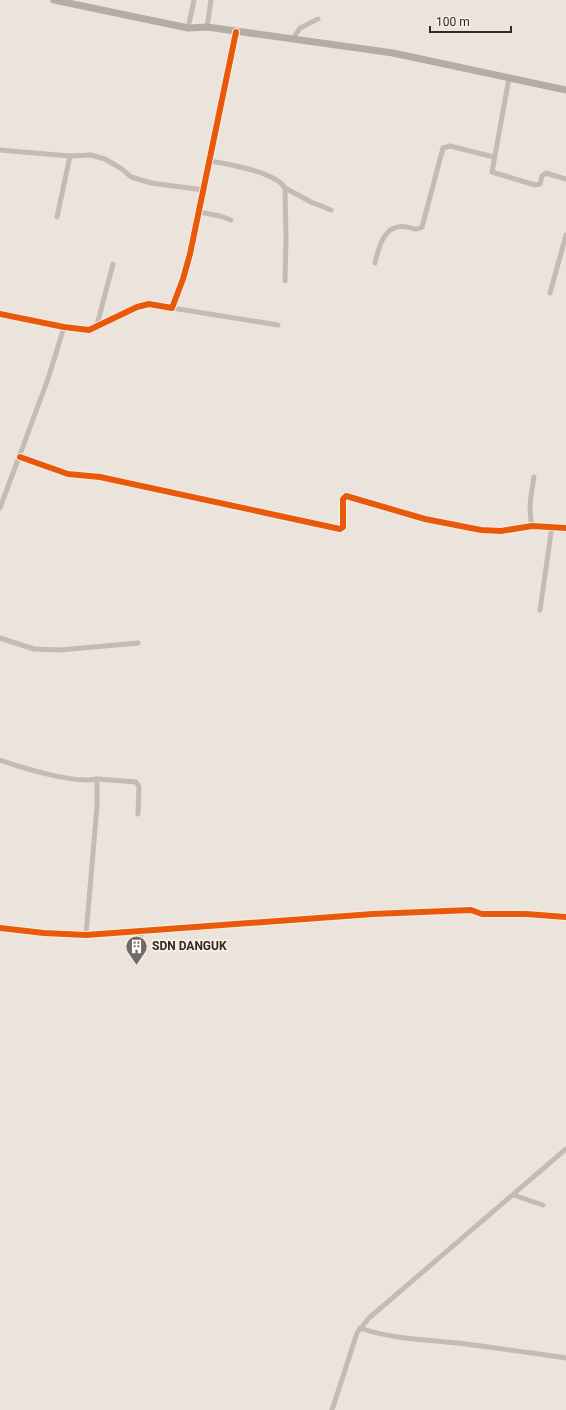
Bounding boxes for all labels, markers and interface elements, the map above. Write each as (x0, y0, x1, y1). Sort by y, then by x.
scale bar (430, 8, 511, 34)
text: 100 m (436, 15, 470, 29)
building icon: SDN DANGUK (123, 933, 149, 966)
place label: SDN DANGUK (152, 939, 227, 953)

